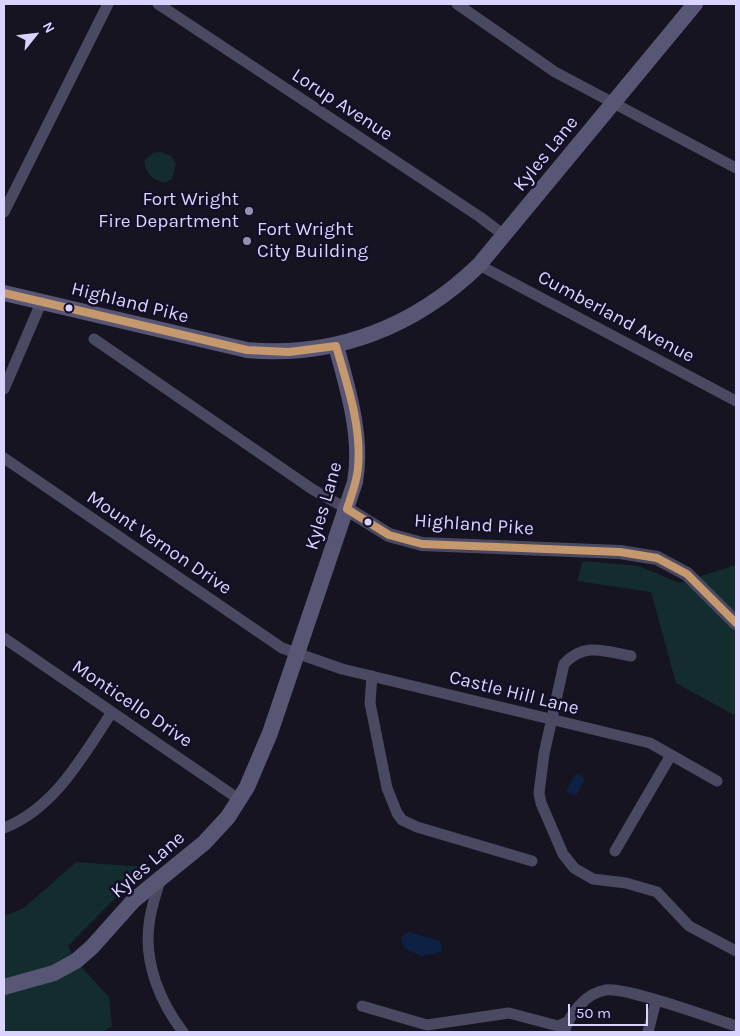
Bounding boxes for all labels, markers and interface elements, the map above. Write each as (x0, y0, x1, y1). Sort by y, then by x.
north arrow (10, 10, 60, 60)
text: N (39, 19, 58, 36)
street label: Lorup Avenue (287, 64, 397, 146)
street label: Kyles Lane (509, 112, 583, 196)
place label: Fort Wright Fire Department (98, 189, 239, 233)
marker: Fort Wright Fire Department (243, 205, 255, 217)
place label: Fort Wright City Building (257, 219, 368, 263)
marker: Fort Wright City Building (241, 235, 253, 247)
street label: Cumberland Avenue (534, 266, 698, 368)
street label: Highland Pike (69, 277, 191, 329)
unlabelled marker (64, 303, 74, 313)
street label: Kyles Lane (301, 459, 347, 553)
street label: Mount Vernon Drive (82, 486, 236, 600)
street label: Highland Pike (413, 509, 535, 541)
unlabelled marker (363, 517, 373, 527)
street label: Monticello Drive (68, 655, 196, 753)
street label: Castle Hill Lane (447, 666, 581, 720)
street label: Kyles Lane (106, 827, 190, 903)
scale bar (570, 994, 650, 1026)
text: 50 m (576, 1004, 611, 1022)

